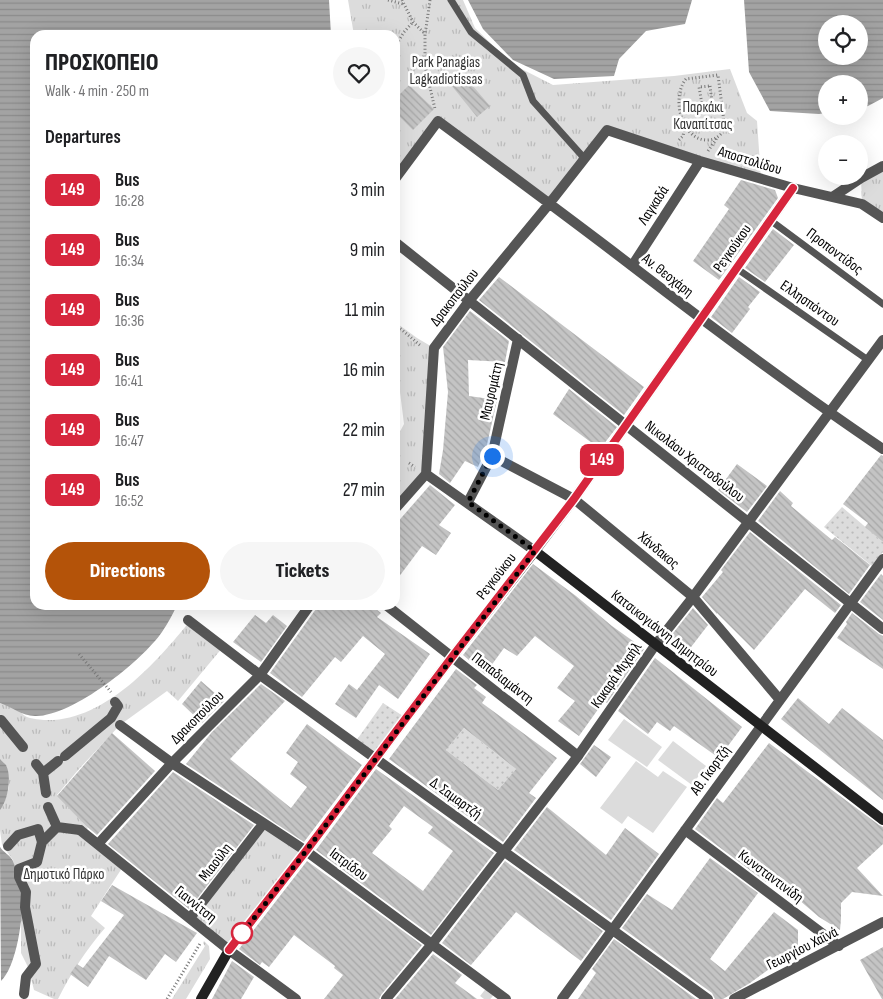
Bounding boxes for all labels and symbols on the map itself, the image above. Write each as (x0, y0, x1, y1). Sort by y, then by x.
park label: Park Panagias Lagkadiotissas (409, 53, 483, 89)
park label: Παρκάκι Καναπίτσας (673, 98, 733, 134)
street label: Αποστολίδου (715, 141, 784, 179)
street label: Λαγκαδά (633, 182, 673, 229)
street label: Ρεγκούκου (709, 221, 756, 276)
street label: Προποντίδος (803, 224, 867, 279)
street label: Αν. Θεοχάρη (637, 249, 697, 301)
street label: Δρακοπούλου (426, 265, 483, 330)
street label: Ελλησπόντου (776, 276, 843, 331)
street label: Μαυρομάτη (476, 360, 507, 422)
street label: Νικολάου Χριστοδούλου (641, 416, 748, 506)
your location (480, 444, 505, 469)
line badge: 149 (573, 444, 631, 476)
street label: Χάνδακος (633, 527, 683, 573)
street label: Ρεγκούκου (472, 549, 521, 604)
street label: Κατσικογιάννη Δημητρίου (607, 586, 722, 681)
street label: Κακαρά Μιχαήλ (587, 639, 646, 712)
street label: Παπαδιαμάντη (468, 648, 538, 709)
street label: Δρακοπούλου (167, 687, 228, 748)
street label: Αθ. Γκορτζή (685, 742, 735, 800)
street label: Δ. Σαμαρτζή (426, 773, 485, 824)
street label: Μιαούλη (194, 839, 236, 885)
street label: Ιατρίδου (326, 844, 372, 885)
street label: Κωνσταντινίδη (734, 846, 807, 907)
park label: Δημοτικό Πάρκο (24, 865, 104, 884)
street label: Γιαννίτση (171, 882, 221, 927)
unlabelled marker (231, 922, 253, 944)
street label: Γεωργίου Χαϊνά (763, 922, 842, 975)

